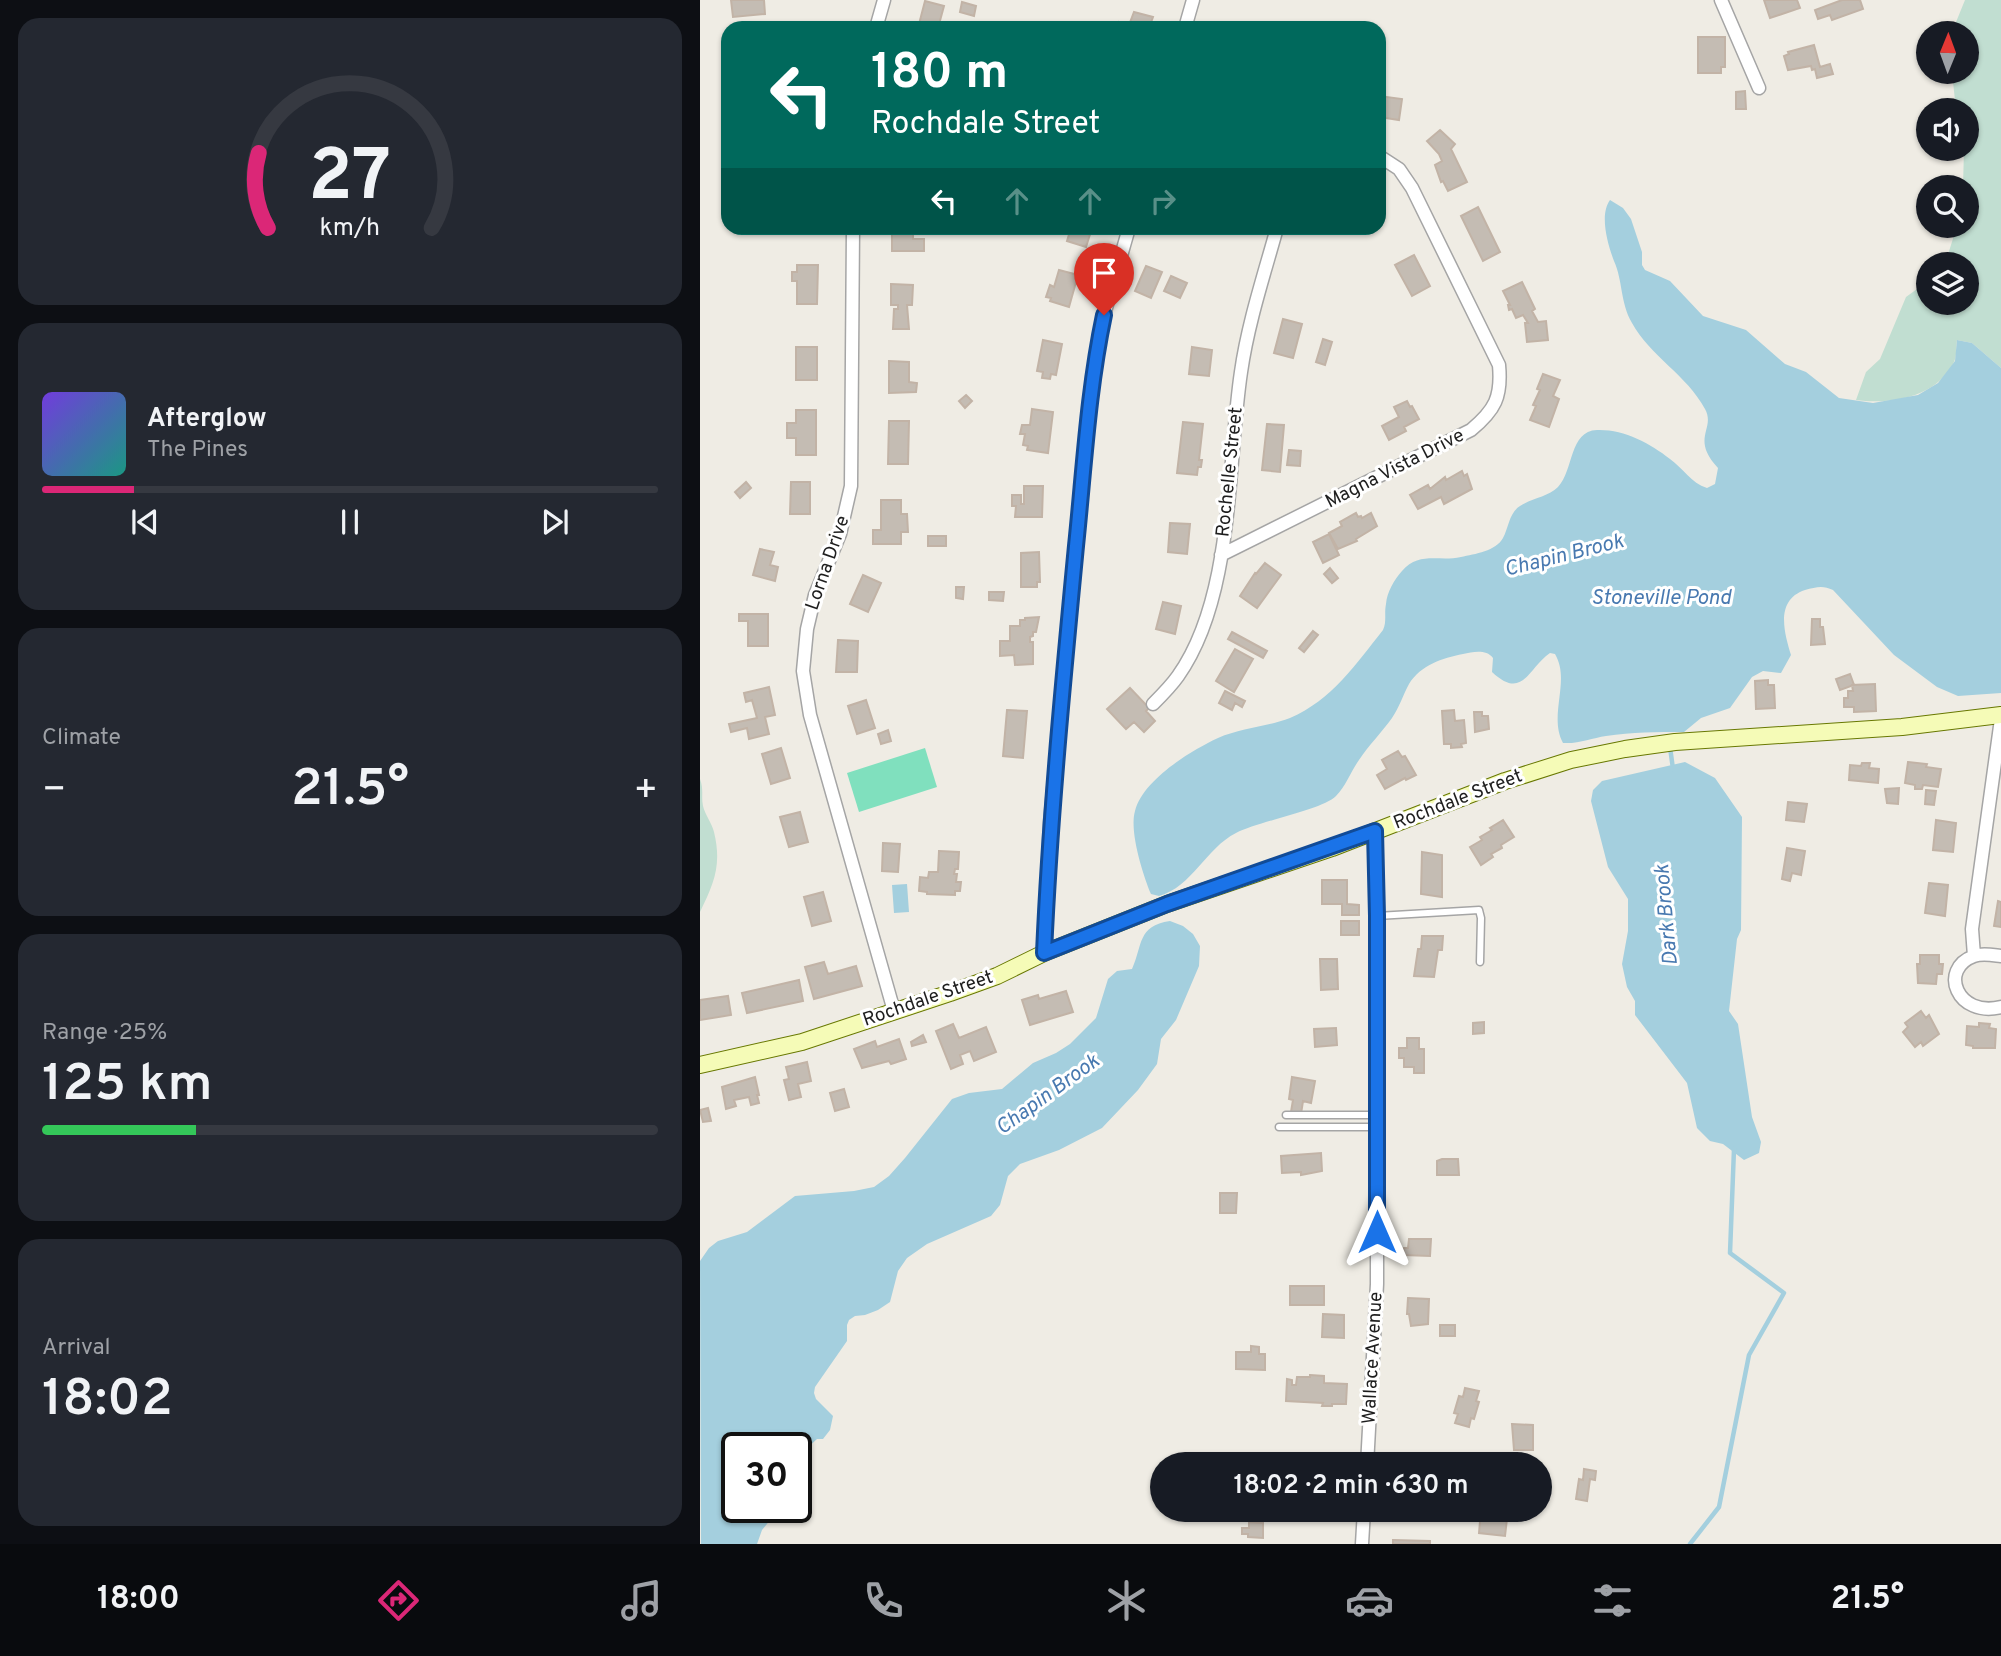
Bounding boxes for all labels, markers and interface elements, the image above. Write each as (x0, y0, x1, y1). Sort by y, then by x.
north arrow (1916, 21, 1979, 84)
map controls (1916, 21, 1979, 315)
text: 180 m (871, 44, 1008, 106)
icon: left (756, 49, 847, 140)
button: sound (1916, 98, 1979, 161)
text: Rochdale Street (871, 105, 1100, 145)
text: 27 (309, 134, 391, 226)
button: search (1916, 175, 1979, 238)
icon: left (925, 182, 963, 220)
icon: ahead (998, 182, 1036, 220)
icon: ahead (1071, 182, 1109, 220)
icon: right (1144, 182, 1182, 220)
text: km/h (320, 212, 380, 244)
pin (1074, 243, 1134, 315)
button: layers (1916, 252, 1979, 315)
icon: arrive (1085, 254, 1123, 292)
text: Afterglow (147, 403, 267, 436)
street label: Rochelle Street (1211, 406, 1249, 538)
street label: Magna Vista Drive (1322, 424, 1468, 514)
text: The Pines (147, 436, 248, 465)
icon: previous (126, 503, 164, 541)
icon: pause (331, 503, 369, 541)
icon: next (536, 503, 574, 541)
street label: Lorna Drive (801, 512, 855, 614)
water label: Chapin Brook (1502, 528, 1627, 584)
water label: Stoneville Pond (1591, 585, 1733, 612)
text: Climate (42, 724, 121, 753)
text: 21.5° (291, 758, 409, 824)
street label: Rochdale Street (1390, 764, 1526, 836)
text: − (42, 767, 67, 816)
text: + (633, 767, 658, 816)
water label: Dark Brook (1649, 863, 1685, 967)
street label: Rochdale Street (860, 965, 996, 1033)
text: Range · 25% (42, 1019, 167, 1048)
water label: Chapin Brook (991, 1048, 1106, 1142)
text: 125 km (42, 1053, 213, 1119)
position arrow (1340, 1195, 1414, 1269)
street label: Wallace Avenue (1358, 1291, 1388, 1425)
text: Arrival (42, 1334, 111, 1363)
text: 18:02 (42, 1368, 173, 1434)
speed limit sign: 30 (721, 1432, 812, 1523)
text: 18:02 · 2 min · 630 m (1234, 1470, 1468, 1503)
icon: directions (374, 1576, 423, 1625)
icon: music (617, 1576, 666, 1625)
icon: phone (859, 1576, 908, 1625)
icon: climate (1102, 1576, 1151, 1625)
icon: car (1345, 1576, 1394, 1625)
icon: filters (1588, 1576, 1637, 1625)
text: 18:00 (97, 1580, 180, 1620)
text: 21.5° (1831, 1580, 1904, 1620)

